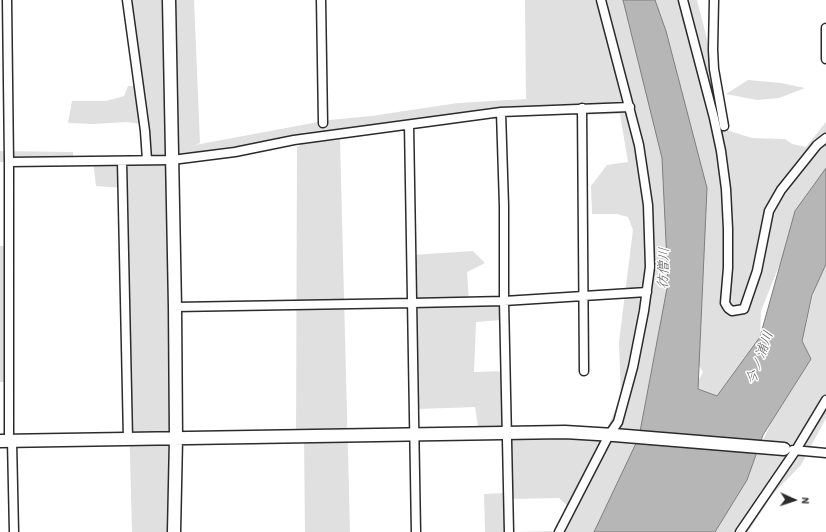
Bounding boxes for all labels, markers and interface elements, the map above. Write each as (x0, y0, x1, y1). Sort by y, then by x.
water label: 彷僧川 (655, 247, 673, 289)
water label: 今ノ浦川 (743, 329, 777, 387)
north arrow (774, 480, 814, 520)
text: N (799, 497, 813, 504)

